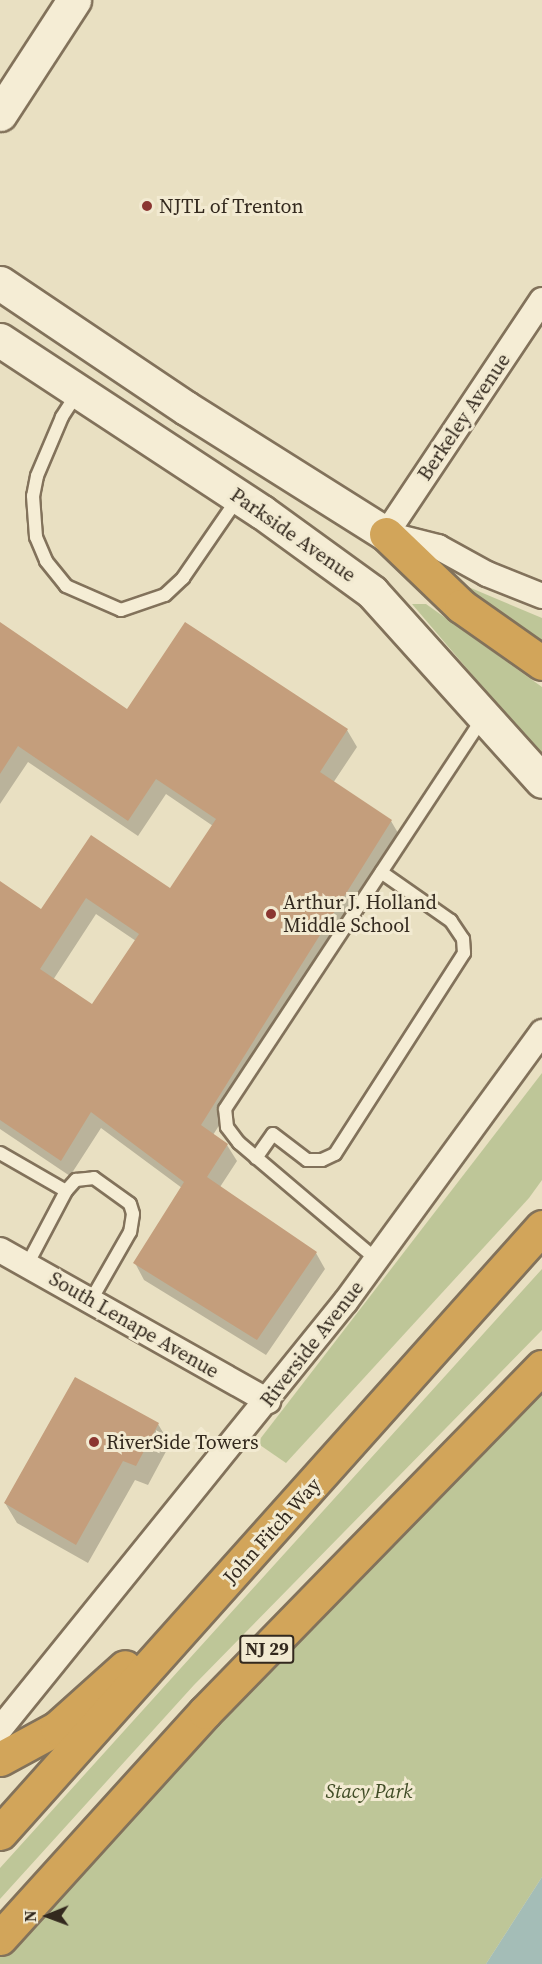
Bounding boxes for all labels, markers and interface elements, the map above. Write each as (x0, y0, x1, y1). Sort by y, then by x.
place label: NJTL of Trenton (159, 194, 304, 218)
marker: NJTL of Trenton (140, 199, 154, 213)
street label: Berkeley Avenue (413, 349, 515, 485)
street label: Parkside Avenue (226, 483, 360, 587)
place label: Arthur J. Holland Middle School (283, 891, 437, 938)
marker: Arthur J. Holland Middle School (264, 907, 278, 921)
street label: South Lenape Avenue (45, 1267, 223, 1383)
street label: Riverside Avenue (255, 1276, 369, 1412)
place label: RiverSide Towers (106, 1430, 259, 1454)
marker: RiverSide Towers (87, 1435, 101, 1449)
street label: John Fitch Way (218, 1473, 326, 1589)
road number: NJ 29 (238, 1634, 296, 1664)
park label: Stacy Park (326, 1779, 412, 1803)
north arrow (18, 1886, 78, 1946)
text: N (19, 1910, 41, 1922)

